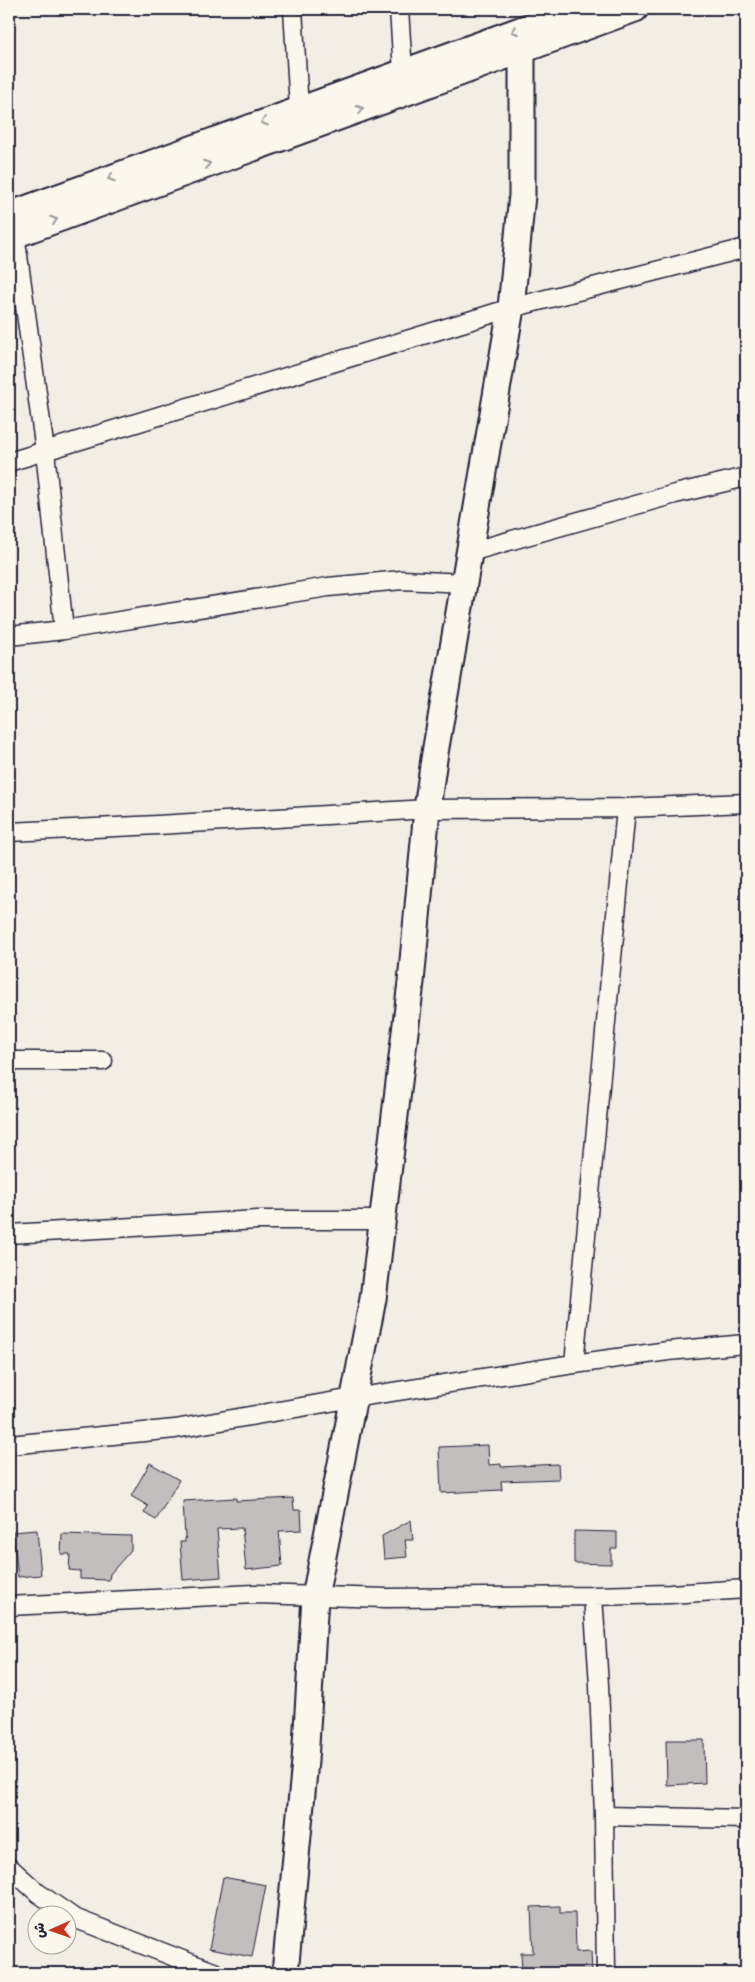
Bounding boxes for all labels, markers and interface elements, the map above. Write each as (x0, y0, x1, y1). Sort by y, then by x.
one-way arrow (512, 25, 520, 35)
one-way arrow (355, 105, 364, 115)
one-way arrow (260, 116, 268, 126)
one-way arrow (202, 160, 211, 170)
one-way arrow (107, 172, 116, 182)
one-way arrow (50, 216, 58, 226)
north arrow (28, 1904, 78, 1954)
text: ش (33, 1922, 50, 1938)

